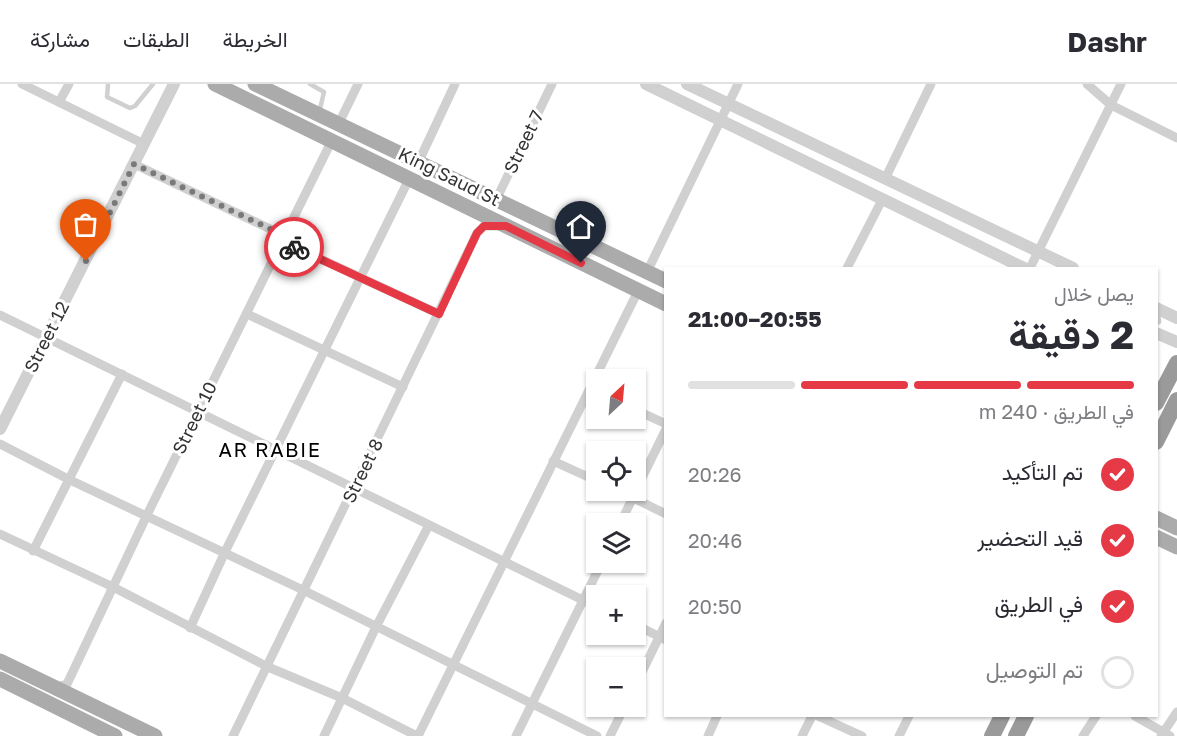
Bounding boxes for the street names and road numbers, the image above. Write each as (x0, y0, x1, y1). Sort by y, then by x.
street label: Street 7 (498, 106, 548, 177)
street label: King Saud St (395, 142, 504, 210)
street label: Street 12 (19, 297, 73, 376)
street label: Street 10 (167, 378, 221, 457)
street label: Street 8 (337, 435, 387, 506)

